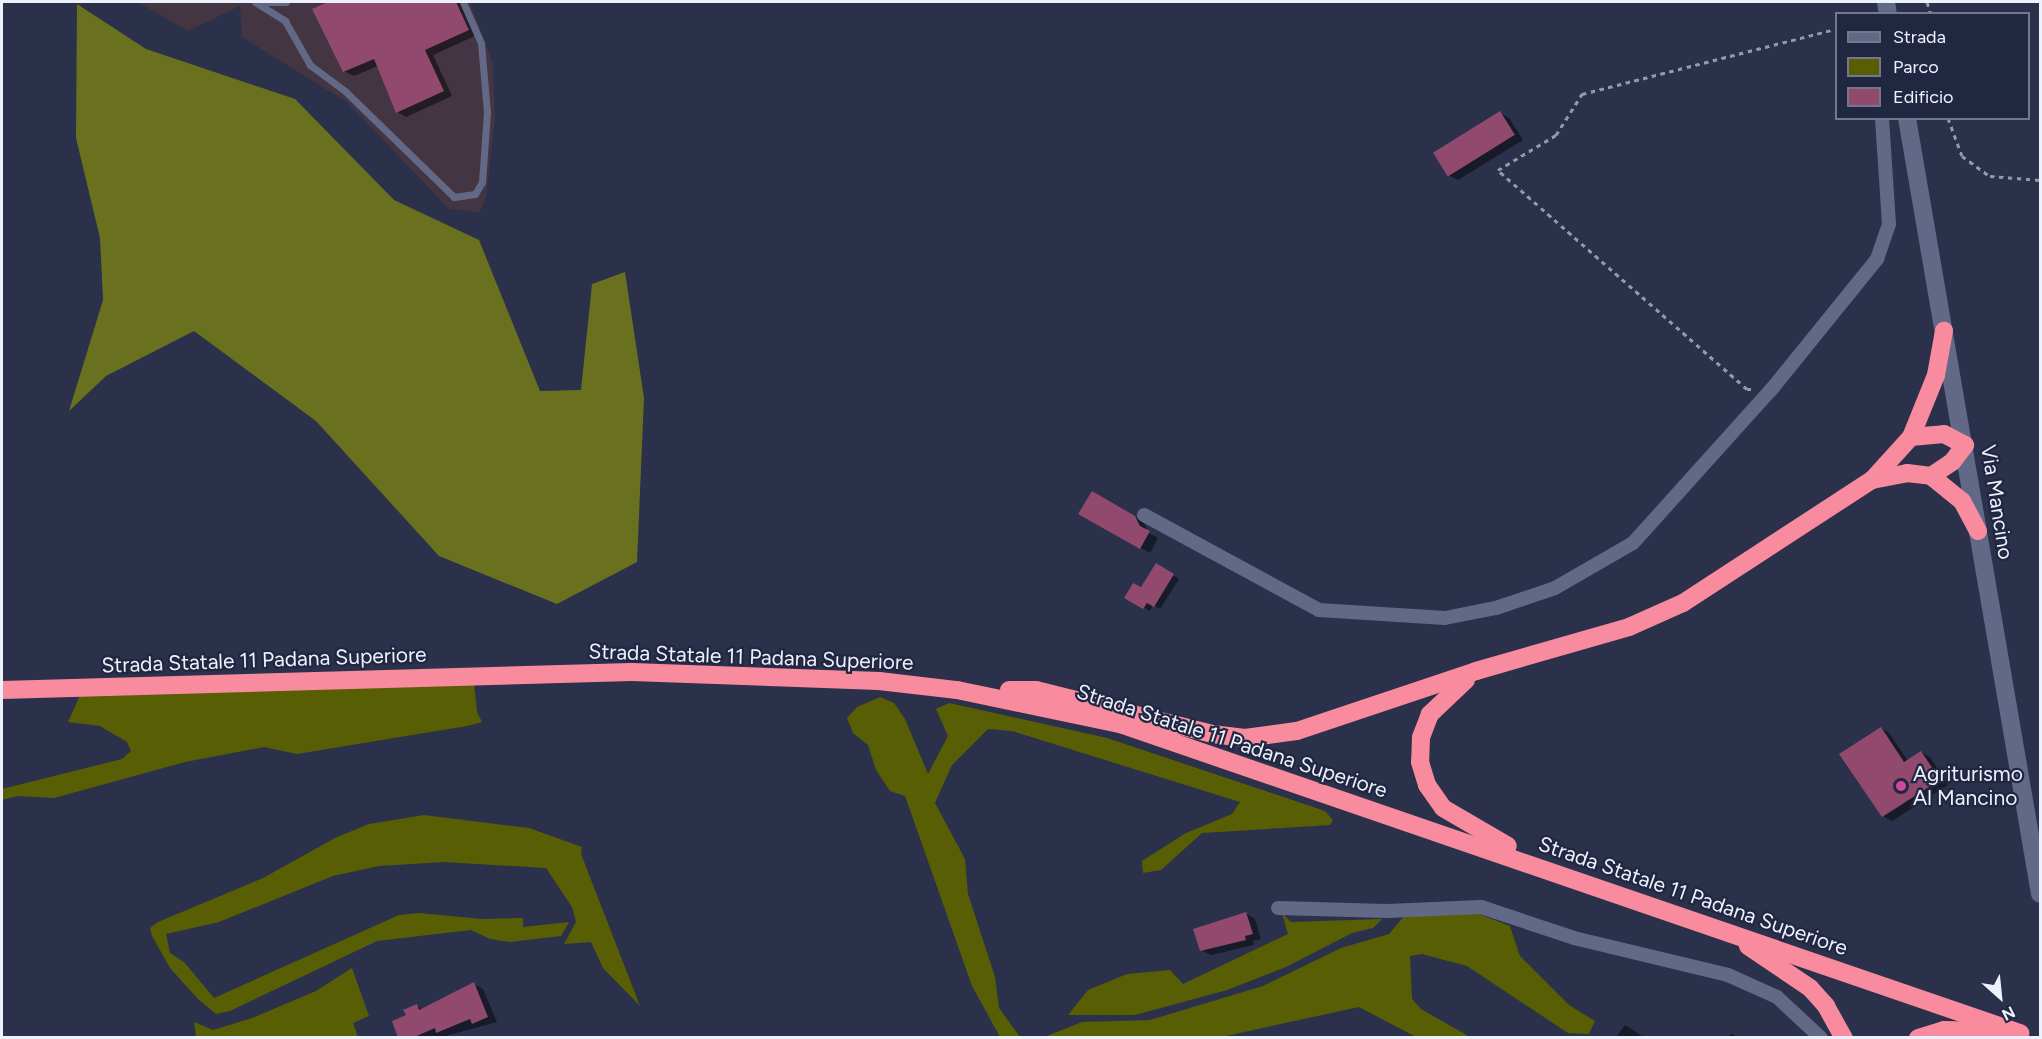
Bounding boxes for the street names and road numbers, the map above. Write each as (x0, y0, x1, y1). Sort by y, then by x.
street label: Via Mancino (1976, 443, 2018, 561)
street label: Strada Statale 11 Padana Superiore (588, 639, 914, 675)
street label: Strada Statale 11 Padana Superiore (101, 642, 427, 678)
street label: Strada Statale 11 Padana Superiore (1073, 679, 1391, 803)
street label: Strada Statale 11 Padana Superiore (1535, 831, 1851, 961)

